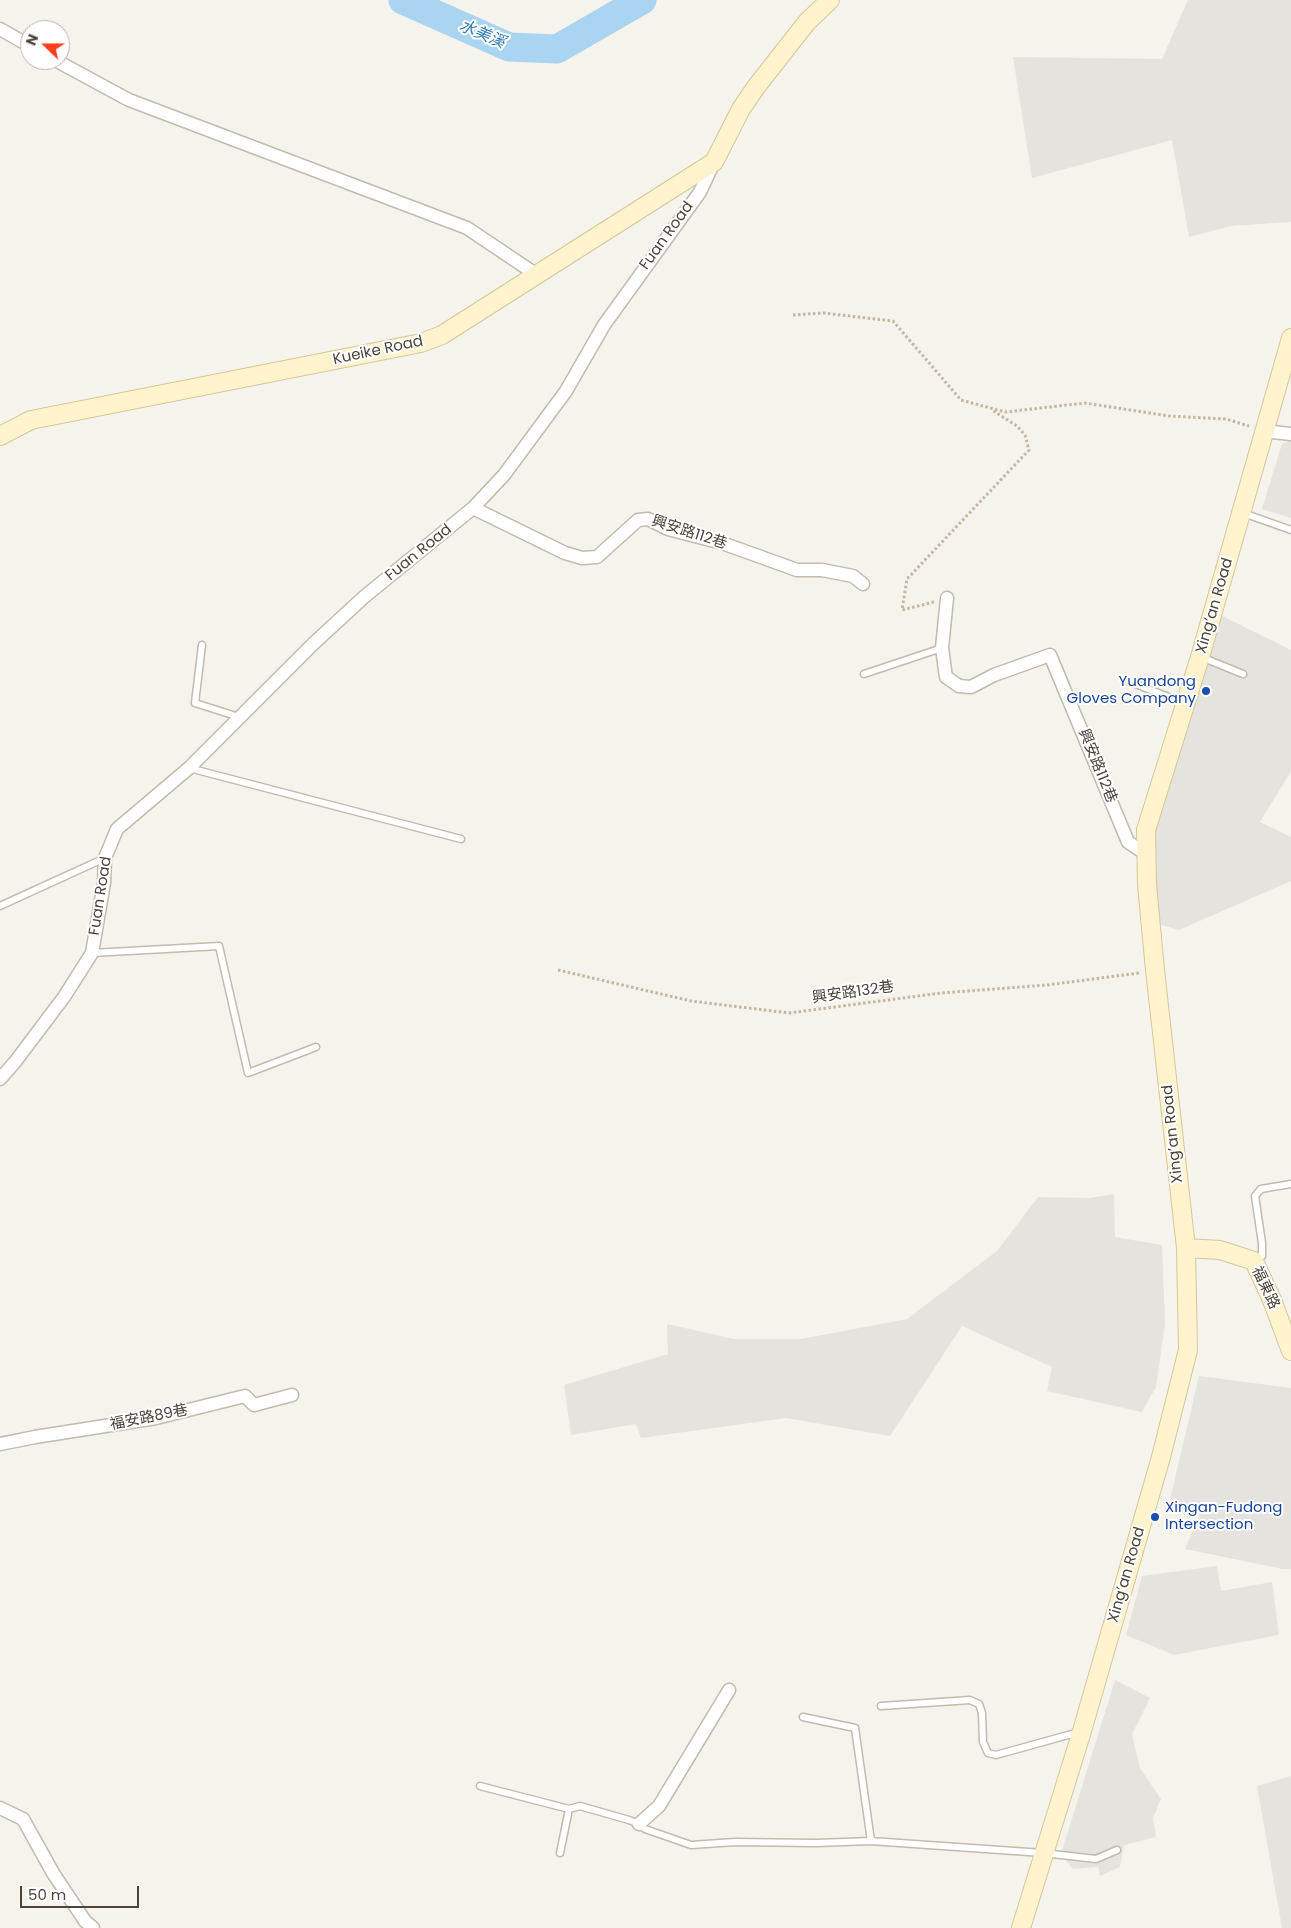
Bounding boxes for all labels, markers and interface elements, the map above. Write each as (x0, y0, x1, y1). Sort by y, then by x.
water label: 水美溪 (456, 17, 508, 53)
north arrow (20, 20, 70, 70)
text: N (21, 31, 43, 48)
street label: Fuan Road (636, 198, 698, 274)
street label: Kueike Road (331, 333, 425, 369)
street label: 興安路112巷 (649, 512, 729, 554)
street label: Fuan Road (382, 521, 456, 585)
street label: Xing’an Road (1193, 556, 1237, 656)
place label: Yuandong Gloves Company (1067, 673, 1196, 708)
marker: Yuandong Gloves Company (1200, 685, 1212, 697)
street label: 興安路112巷 (1074, 726, 1120, 806)
street label: Fuan Road (86, 855, 116, 937)
street label: 興安路132巷 (811, 978, 895, 1008)
street label: Xing’an Road (1159, 1084, 1187, 1184)
street label: 福東路 (1247, 1264, 1283, 1312)
street label: 福安路89巷 (109, 1402, 189, 1434)
place label: Xingan-Fudong Intersection (1165, 1499, 1282, 1534)
marker: Xingan-Fudong Intersection (1149, 1511, 1161, 1523)
street label: Xing’an Road (1105, 1525, 1149, 1625)
scale bar (22, 1876, 141, 1908)
text: 50 m (28, 1884, 66, 1905)

